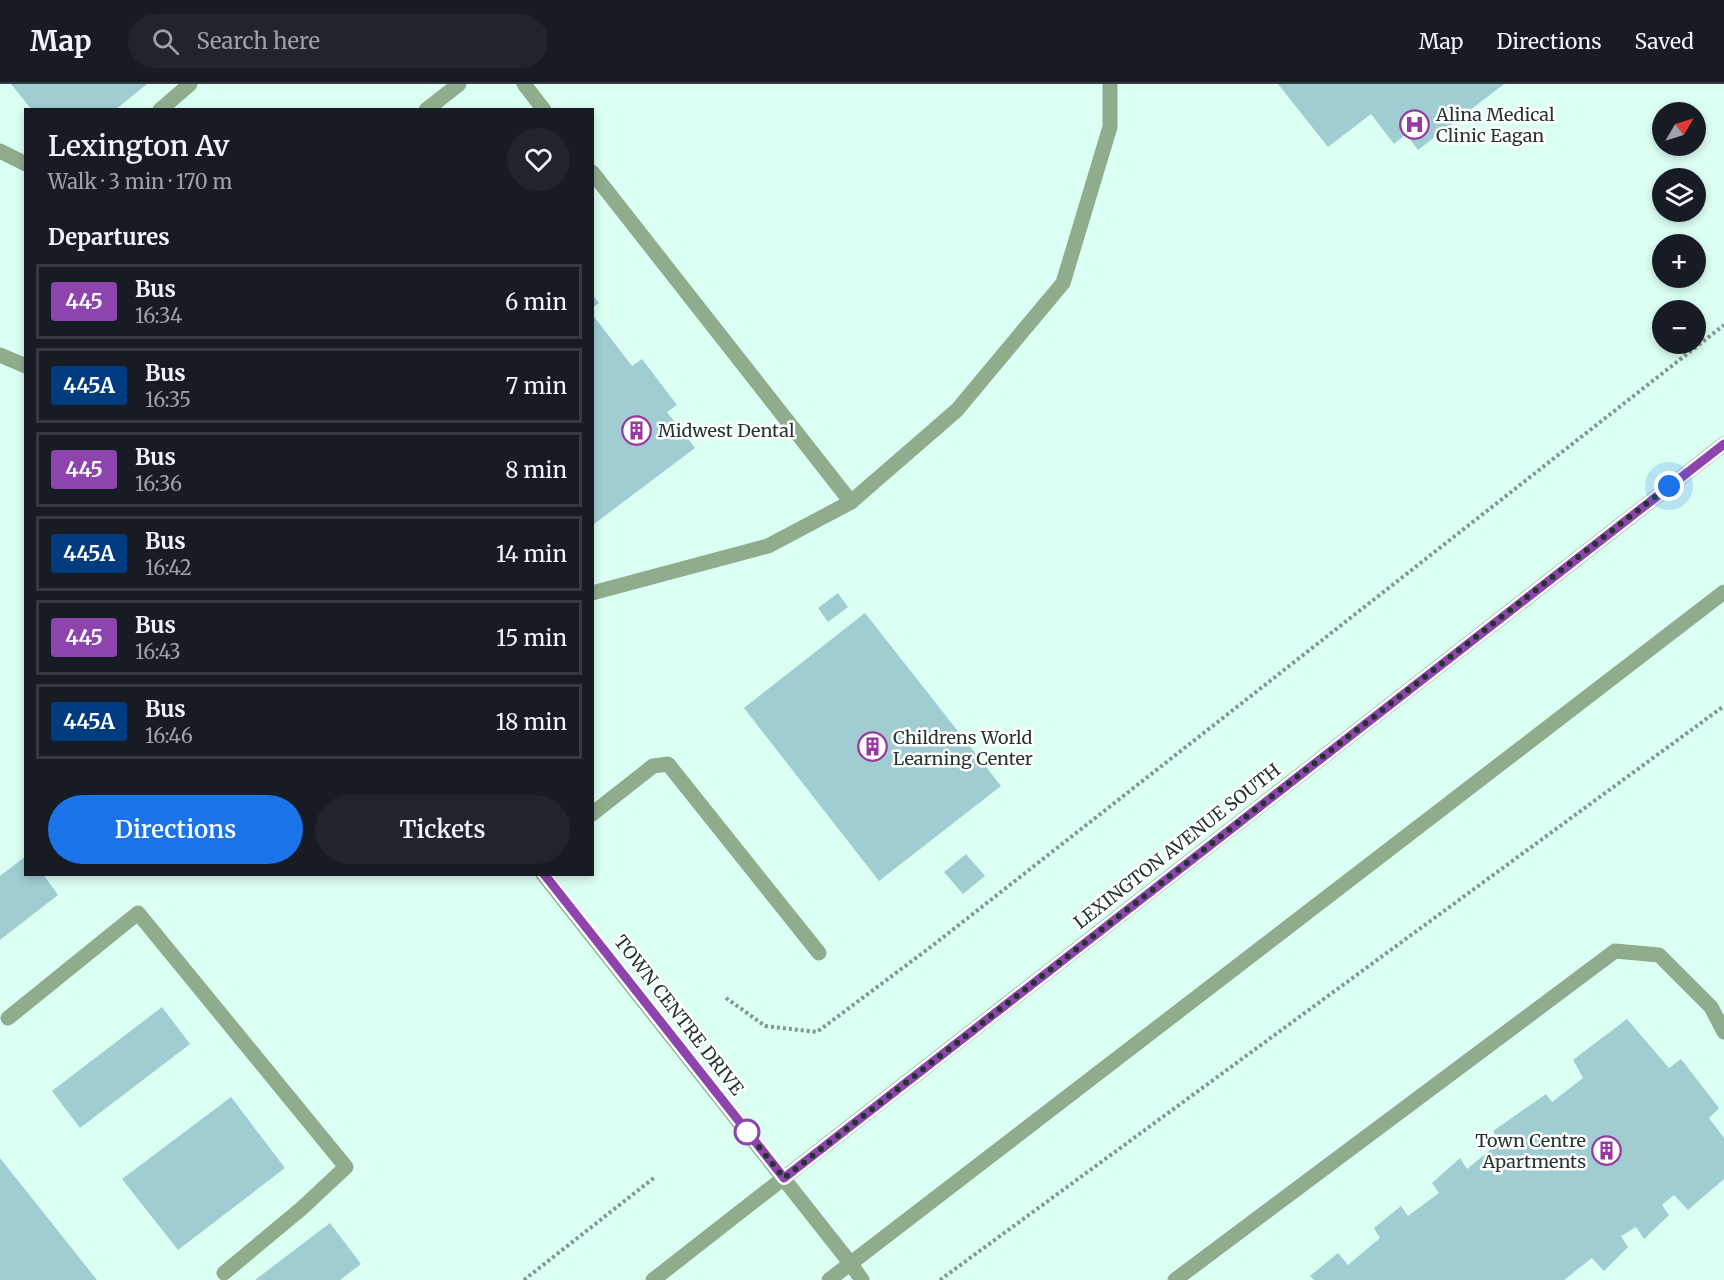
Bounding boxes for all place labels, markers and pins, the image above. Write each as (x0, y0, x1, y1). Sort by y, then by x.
place label: Alina Medical Clinic Eagan (1435, 103, 1555, 147)
hospital icon: Alina Medical Clinic Eagan (1399, 108, 1431, 140)
building icon: Midwest Dental (621, 414, 653, 446)
place label: Midwest Dental (658, 419, 795, 442)
place label: Childrens World Learning Center (893, 726, 1033, 770)
building icon: Childrens World Learning Center (856, 731, 888, 763)
unlabelled marker (734, 1119, 760, 1145)
place label: Town Centre Apartments (1475, 1129, 1586, 1173)
building icon: Town Centre Apartments (1591, 1134, 1623, 1166)

